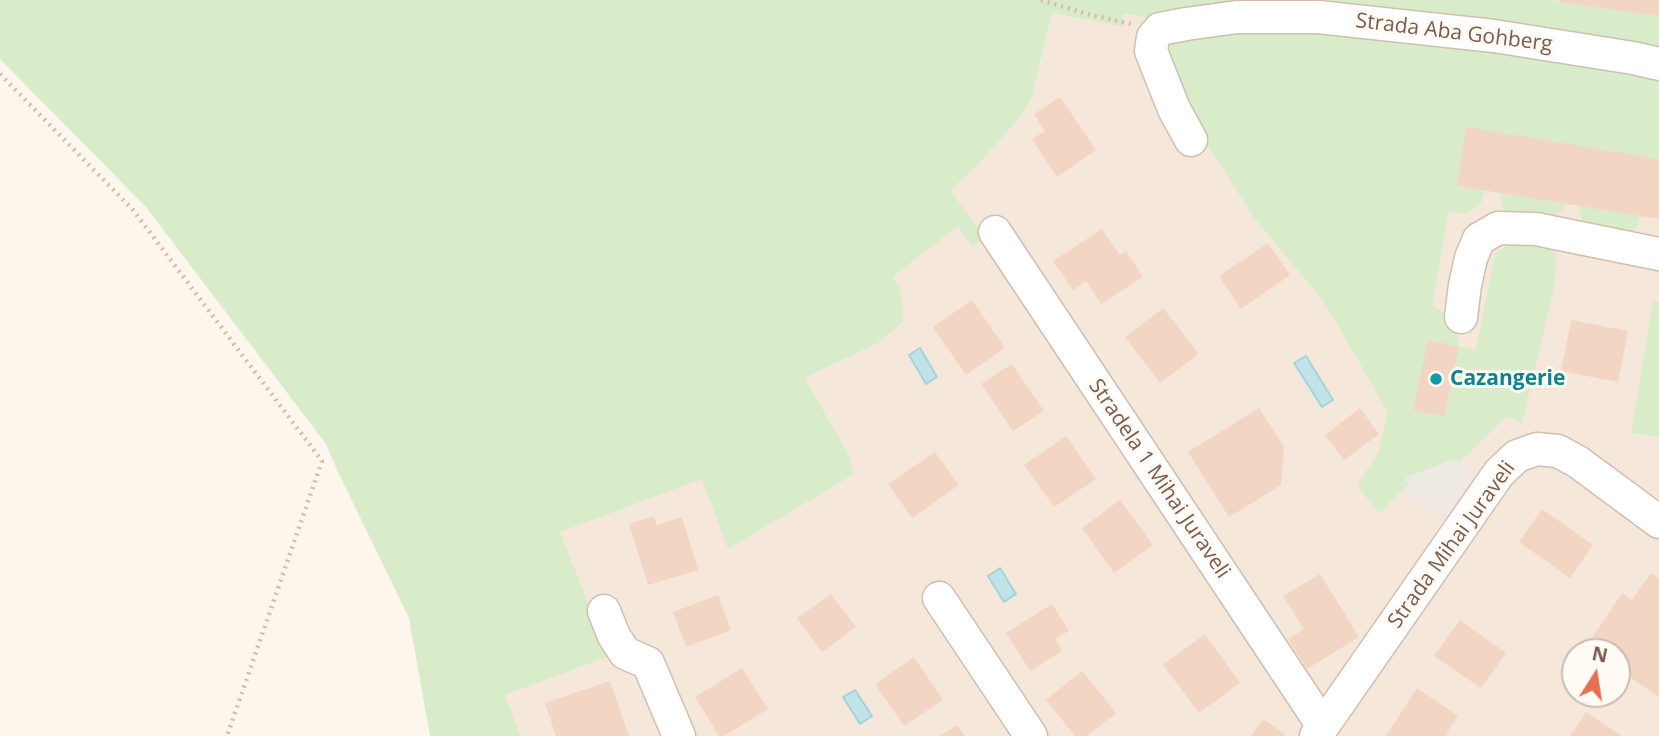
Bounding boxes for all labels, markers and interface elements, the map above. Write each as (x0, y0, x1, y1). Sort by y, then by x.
street label: Strada Aba Gohberg (1354, 8, 1554, 58)
place label: Cazangerie (1450, 366, 1565, 392)
marker: Cazangerie (1428, 371, 1444, 387)
street label: Stradela 1 Mihai Juraveli (1083, 375, 1235, 583)
street label: Strada Mihai Juraveli (1383, 457, 1521, 633)
north arrow (1561, 638, 1631, 708)
text: N (1590, 640, 1610, 669)

